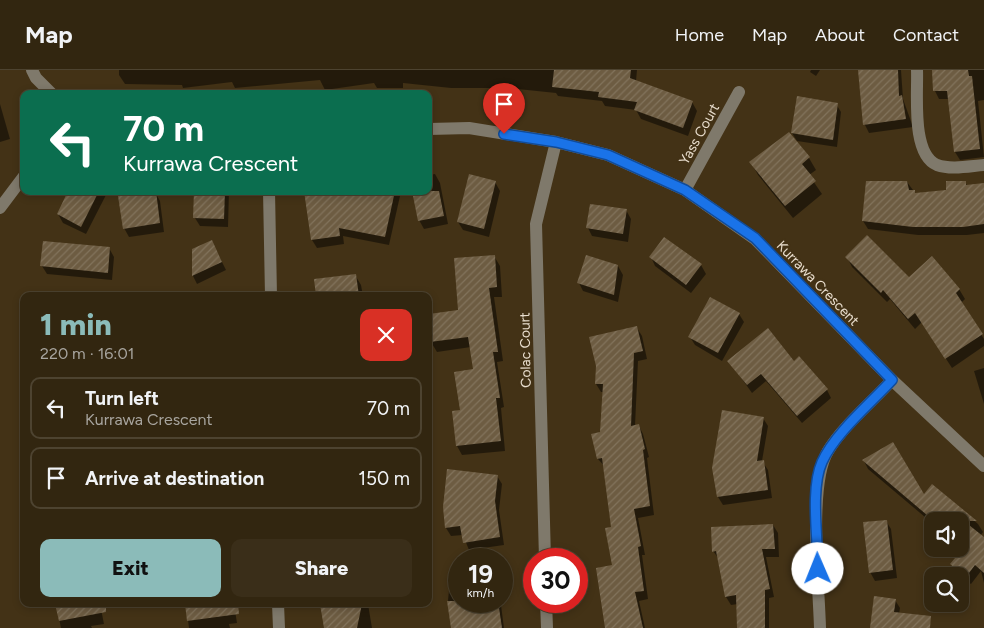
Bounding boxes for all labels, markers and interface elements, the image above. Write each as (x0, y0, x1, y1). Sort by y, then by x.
text: Map (25, 20, 73, 49)
text: Home (675, 24, 724, 46)
text: Map (752, 24, 787, 46)
text: About (815, 24, 865, 46)
text: Contact (893, 24, 959, 46)
pin (483, 83, 525, 134)
icon: arrive (490, 90, 518, 118)
street label: Yass Court (676, 101, 723, 168)
text: 70 m (123, 108, 204, 150)
icon: left (40, 110, 105, 175)
text: Kurrawa Crescent (123, 150, 298, 177)
street label: Kurrawa Crescent (773, 237, 863, 329)
text: 1 min (40, 306, 112, 343)
button: close (360, 309, 412, 361)
street label: Colac Court (516, 312, 535, 388)
text: 220 m · 16:01 (40, 344, 134, 363)
text: Turn left (85, 387, 159, 410)
icon: left (42, 394, 70, 422)
text: 70 m (367, 397, 410, 420)
text: Kurrawa Crescent (85, 410, 213, 429)
icon: arrive (42, 464, 70, 492)
text: Arrive at destination (85, 467, 264, 490)
text: 150 m (358, 467, 410, 490)
map controls (924, 512, 969, 612)
button: sound (924, 512, 969, 557)
button: Exit (40, 539, 221, 597)
button: Share (231, 539, 412, 597)
position arrow (791, 542, 843, 594)
speed limit sign: 30 (523, 548, 588, 613)
text: 19 (468, 559, 493, 589)
button: search (924, 567, 969, 612)
text: km/h (467, 586, 494, 600)

